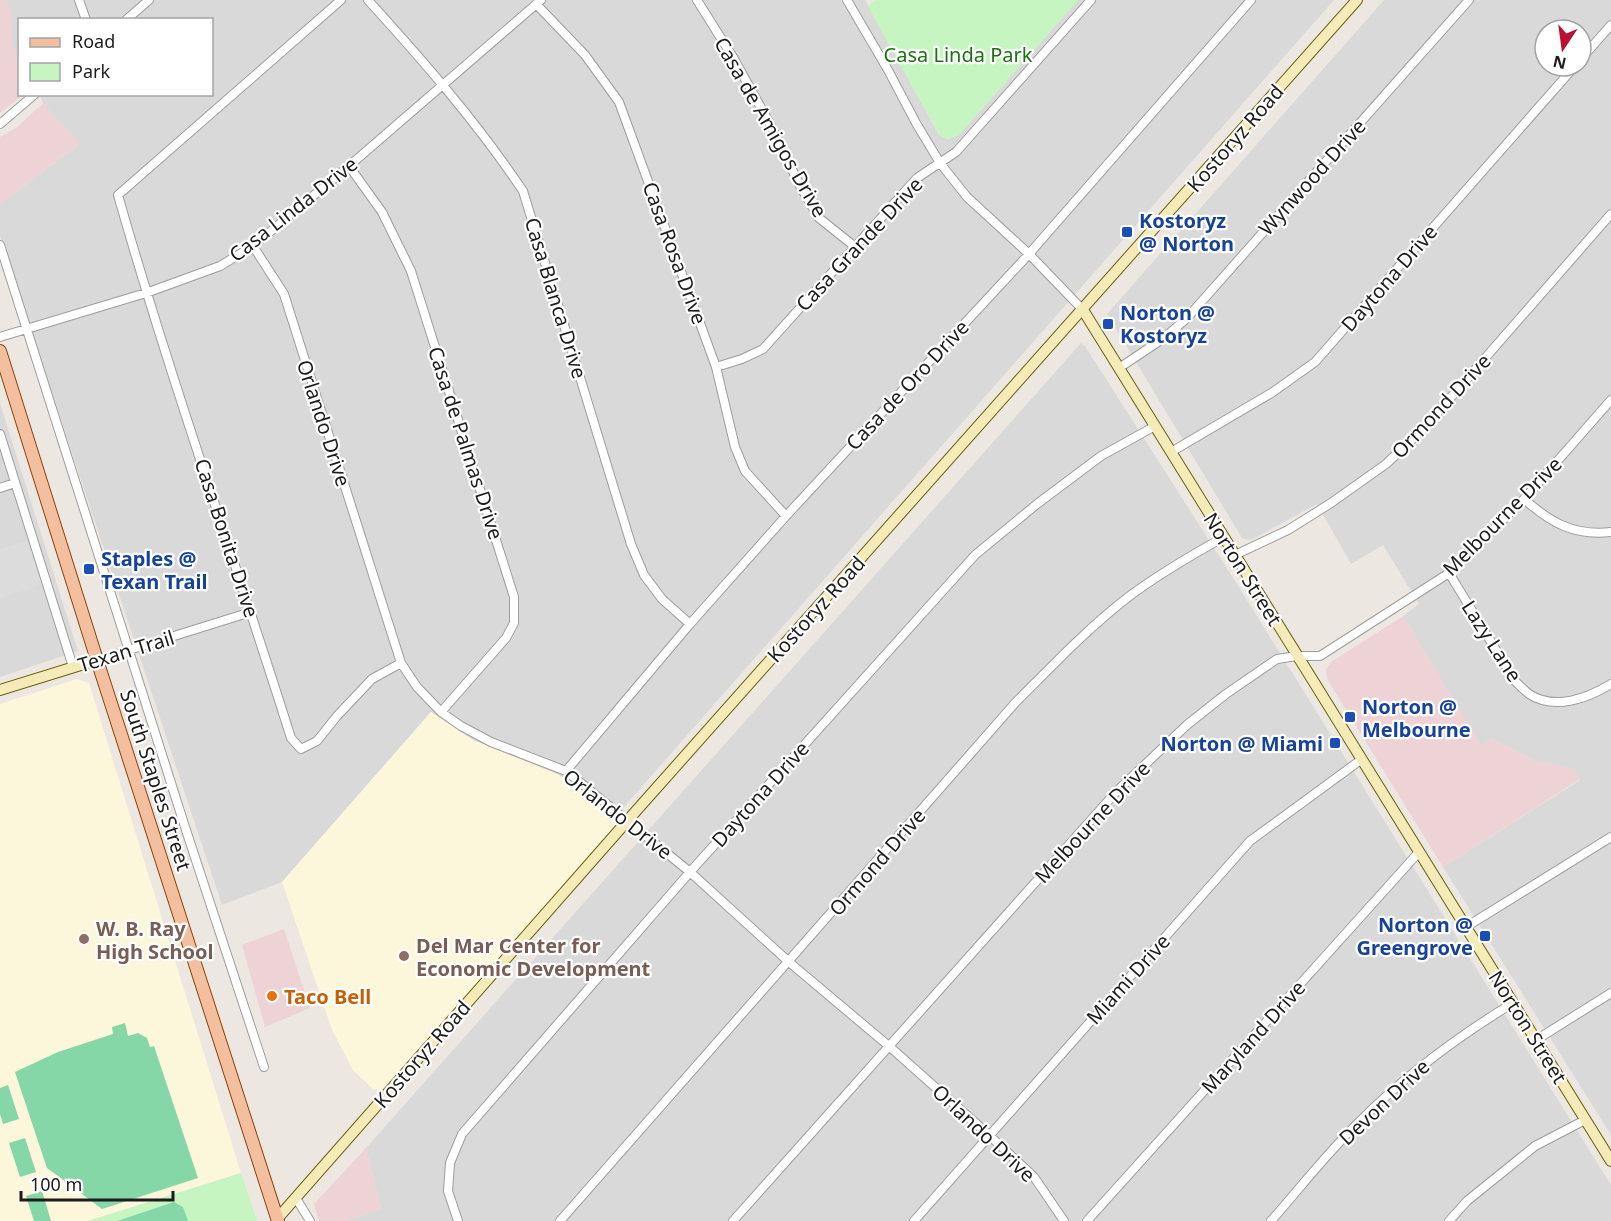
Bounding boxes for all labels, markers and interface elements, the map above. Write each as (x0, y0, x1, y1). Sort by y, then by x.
legend (18, 18, 213, 96)
north arrow (1533, 18, 1593, 78)
text: Road (72, 29, 115, 53)
street label: Casa de Amigos Drive (708, 32, 834, 222)
park label: Casa Linda Park (884, 41, 1033, 68)
text: N (1551, 50, 1568, 75)
text: Park (72, 59, 110, 83)
street label: Kostoryz Road (1181, 78, 1289, 198)
street label: Wynwood Drive (1252, 113, 1372, 241)
street label: Casa Linda Drive (223, 150, 363, 268)
street label: Casa Grande Drive (790, 171, 928, 317)
street label: Casa Rosa Drive (637, 178, 713, 328)
place label: Kostoryz @ Norton (1139, 207, 1234, 257)
street label: Casa Blanca Drive (519, 214, 593, 382)
street label: Daytona Drive (1335, 219, 1443, 337)
marker: Kostoryz @ Norton (1120, 225, 1134, 239)
place label: Norton @ Kostoryz (1120, 299, 1215, 349)
street label: Casa de Oro Drive (840, 314, 974, 456)
marker: Norton @ Kostoryz (1101, 317, 1115, 331)
street label: Casa de Palmas Drive (422, 343, 510, 543)
street label: Ormond Drive (1385, 348, 1497, 464)
street label: Orlando Drive (291, 356, 357, 490)
street label: Melbourne Drive (1437, 451, 1567, 581)
street label: Casa Bonita Drive (189, 455, 265, 621)
street label: Norton Street (1198, 507, 1288, 631)
place label: Staples @ Texan Trail (101, 545, 207, 595)
street label: Kostoryz Road (761, 550, 871, 668)
marker: Staples @ Texan Trail (82, 562, 96, 576)
street label: Lazy Lane (1456, 595, 1528, 687)
street label: Texan Trail (74, 624, 178, 678)
street label: South Staples Street (114, 686, 198, 874)
place label: Norton @ Melbourne (1362, 693, 1471, 743)
marker: Norton @ Melbourne (1343, 710, 1357, 724)
place label: Norton @ Miami (1160, 730, 1323, 757)
street label: Daytona Drive (705, 735, 815, 853)
marker: Norton @ Miami (1328, 736, 1342, 750)
street label: Melbourne Drive (1028, 755, 1156, 889)
street label: Orlando Drive (558, 763, 678, 865)
street label: Ormond Drive (823, 803, 931, 921)
place label: Norton @ Greengrove (1356, 911, 1473, 961)
place label: W. B. Ray High School (96, 915, 213, 965)
street label: Miami Drive (1080, 928, 1176, 1030)
marker: Norton @ Greengrove (1478, 929, 1492, 943)
marker: W. B. Ray High School (77, 932, 91, 946)
place label: Del Mar Center for Economic Development (416, 932, 651, 982)
marker: Del Mar Center for Economic Development (397, 949, 411, 963)
street label: Norton Street (1483, 965, 1573, 1089)
street label: Maryland Drive (1195, 975, 1311, 1099)
place label: Taco Bell (284, 983, 371, 1010)
marker: Taco Bell (265, 989, 279, 1003)
street label: Kostoryz Road (368, 994, 476, 1114)
street label: Devon Drive (1333, 1053, 1435, 1151)
street label: Orlando Drive (927, 1078, 1041, 1188)
scale bar (21, 1164, 172, 1202)
text: 100 m (30, 1172, 82, 1196)

